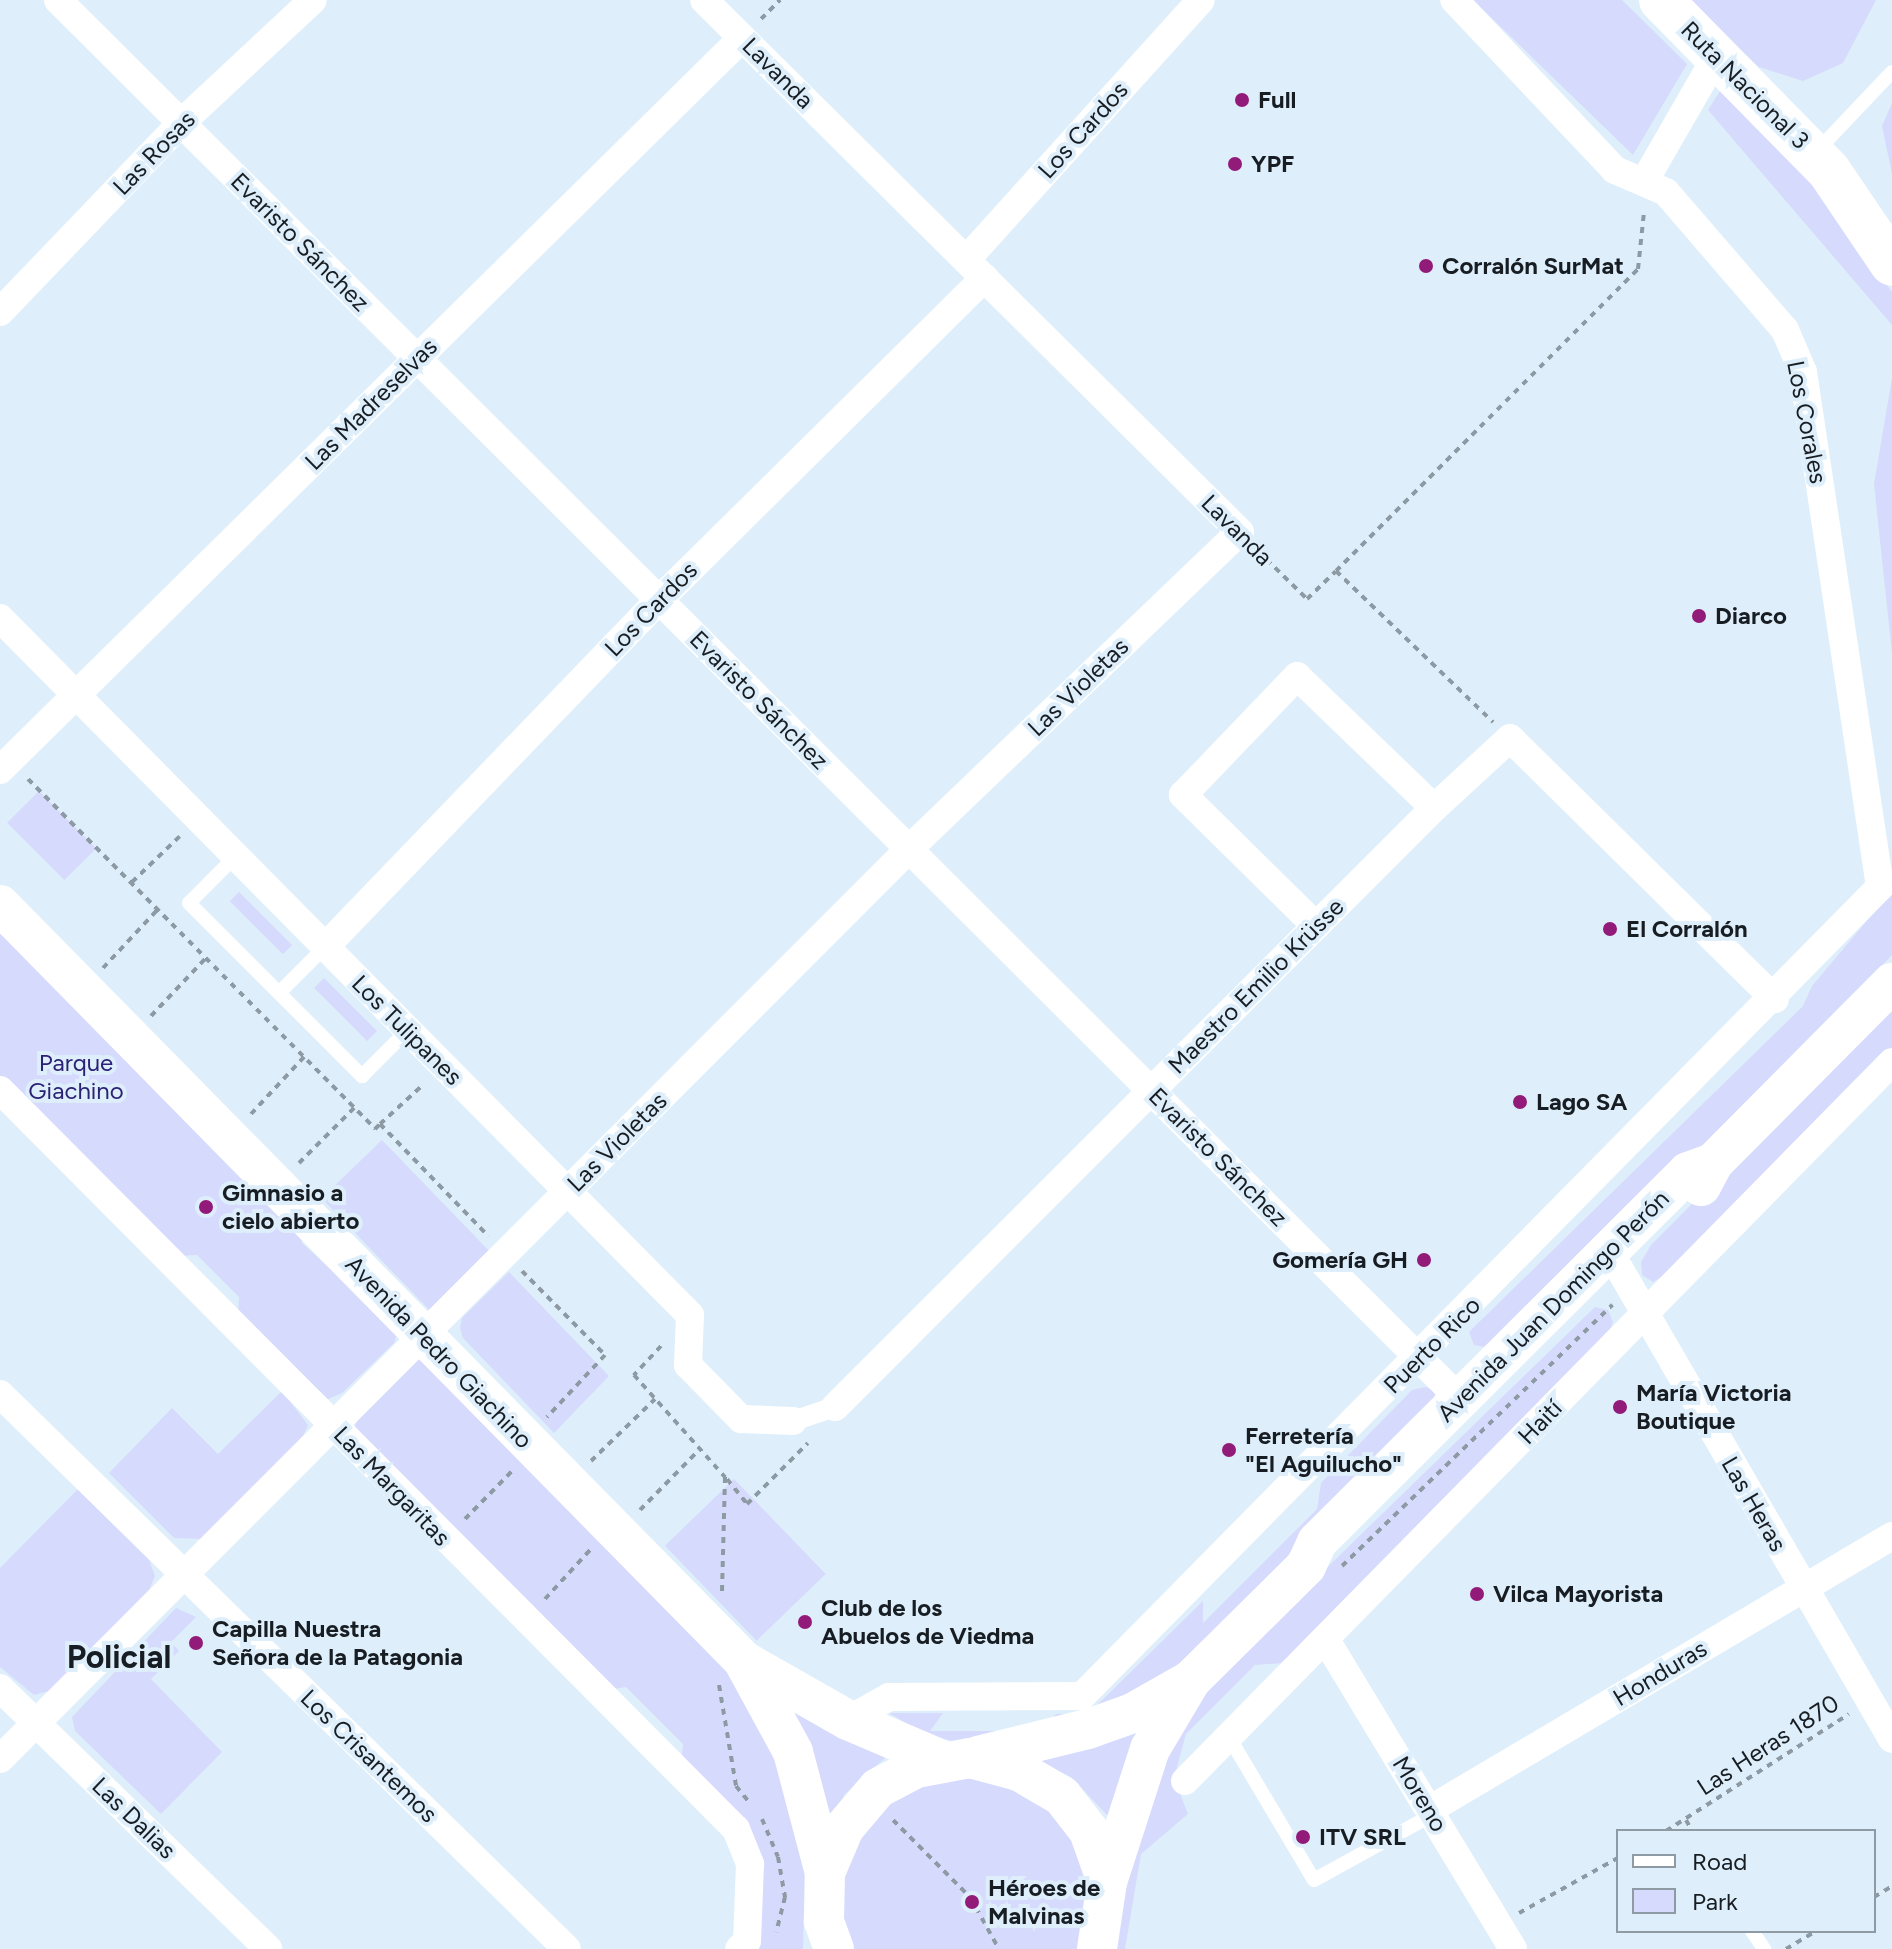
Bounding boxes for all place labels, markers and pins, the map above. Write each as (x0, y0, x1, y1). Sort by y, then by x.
place label: Full (1258, 86, 1296, 114)
marker: Full (1233, 91, 1251, 109)
place label: YPF (1251, 150, 1294, 178)
marker: YPF (1226, 155, 1244, 173)
place label: Corralón SurMat (1442, 252, 1624, 280)
marker: Corralón SurMat (1417, 257, 1435, 275)
place label: Diarco (1715, 602, 1787, 630)
marker: Diarco (1690, 607, 1708, 625)
place label: El Corralón (1626, 915, 1748, 943)
marker: El Corralón (1601, 920, 1619, 938)
place label: Lago SA (1536, 1088, 1627, 1116)
marker: Lago SA (1511, 1093, 1529, 1111)
place label: Gimnasio a cielo abierto (222, 1179, 359, 1235)
marker: Gimnasio a cielo abierto (197, 1198, 215, 1216)
place label: Gomería GH (1272, 1246, 1408, 1274)
marker: Gomería GH (1415, 1251, 1433, 1269)
place label: María Victoria Boutique (1636, 1379, 1792, 1435)
marker: María Victoria Boutique (1611, 1398, 1629, 1416)
place label: Ferretería "El Aguilucho" (1245, 1422, 1402, 1478)
marker: Ferretería "El Aguilucho" (1220, 1441, 1238, 1459)
place label: Vilca Mayorista (1493, 1580, 1663, 1608)
marker: Vilca Mayorista (1468, 1585, 1486, 1603)
place label: Club de los Abuelos de Viedma (821, 1594, 1034, 1650)
marker: Club de los Abuelos de Viedma (796, 1613, 814, 1631)
place label: Capilla Nuestra Señora de la Patagonia (212, 1615, 463, 1671)
marker: Capilla Nuestra Señora de la Patagonia (187, 1634, 205, 1652)
place label: ITV SRL (1319, 1823, 1406, 1851)
marker: ITV SRL (1294, 1828, 1312, 1846)
place label: Héroes de Malvinas (988, 1874, 1100, 1930)
marker: Héroes de Malvinas (963, 1893, 981, 1911)

